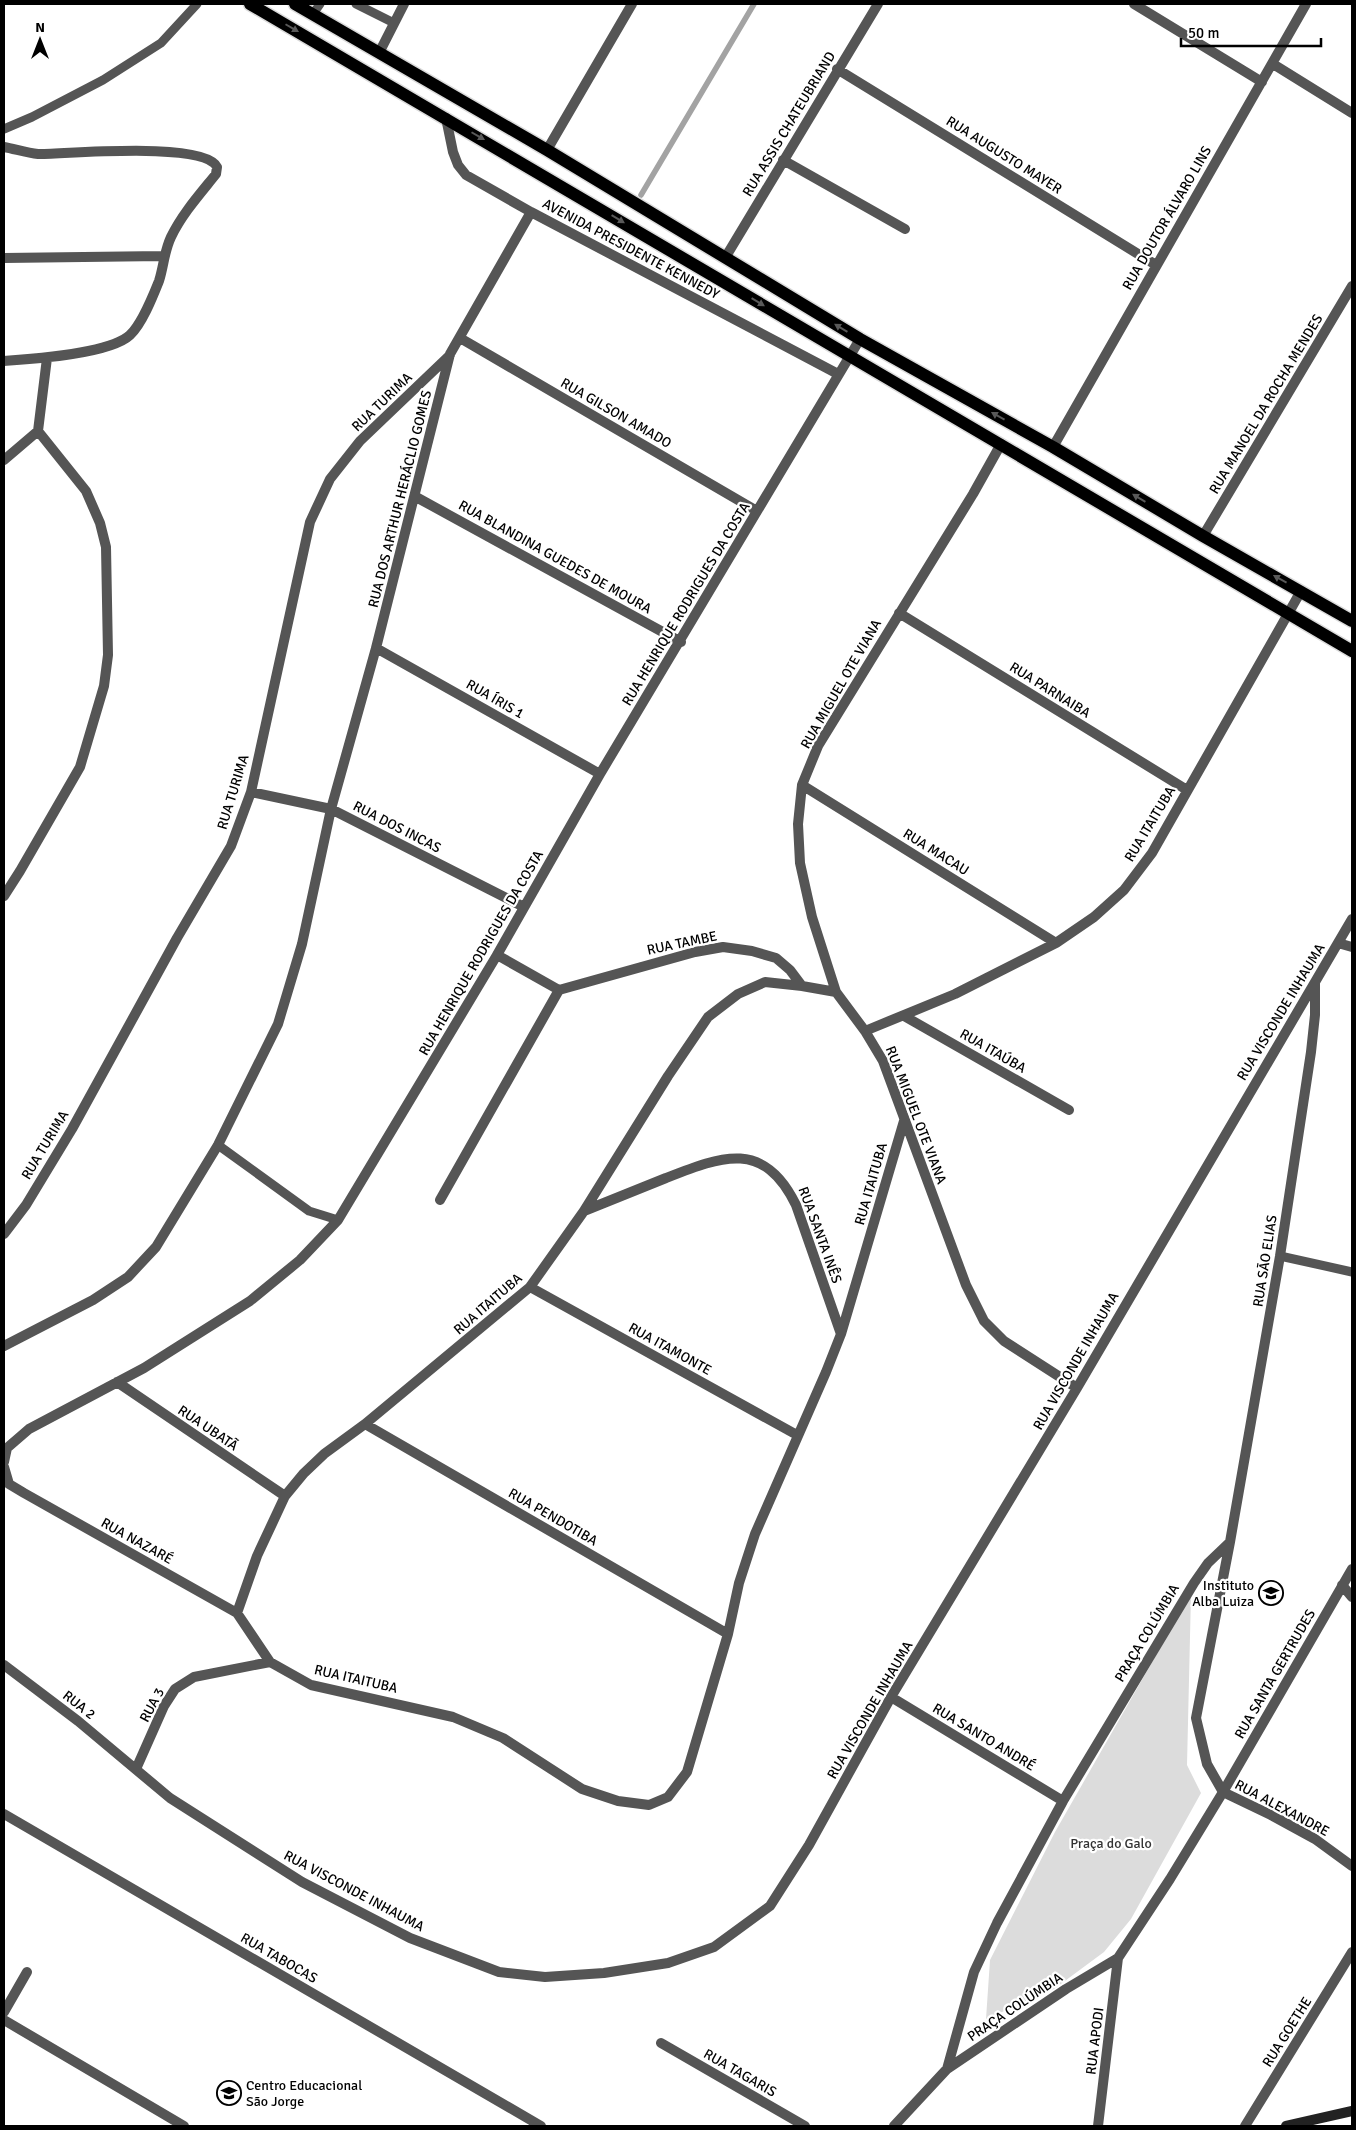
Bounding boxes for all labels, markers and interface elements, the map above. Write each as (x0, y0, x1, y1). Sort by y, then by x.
north arrow (15, 15, 65, 65)
scale bar (1181, 15, 1321, 47)
text: N (35, 19, 45, 36)
one-way arrow (286, 24, 299, 33)
text: 50 m (1188, 24, 1219, 42)
street label: RUA ASSIS CHATEUBRIAND (739, 48, 839, 200)
street label: RUA AUGUSTO MAYER (943, 112, 1065, 198)
one-way arrow (472, 132, 485, 141)
street label: RUA DOUTOR ÁLVARO LINS (1119, 143, 1215, 293)
street label: AVENIDA PRESIDENTE KENNEDY (540, 195, 722, 303)
one-way arrow (612, 214, 625, 223)
one-way arrow (752, 297, 765, 306)
street label: RUA MANOEL DA ROCHA MENDES (1205, 311, 1327, 497)
one-way arrow (835, 324, 848, 333)
street label: RUA TURIMA (348, 369, 416, 435)
street label: RUA GILSON AMADO (557, 374, 675, 452)
street label: RUA DOS ARTHUR HERÁCLIO GOMES (365, 388, 435, 609)
one-way arrow (992, 412, 1005, 421)
one-way arrow (1132, 494, 1145, 503)
street label: RUA BLANDINA GUEDES DE MOURA (456, 497, 655, 618)
street label: RUA HENRIQUE RODRIGUES DA COSTA (618, 499, 754, 709)
one-way arrow (1273, 575, 1286, 584)
street label: RUA MIGUEL OTE VIANA (797, 616, 885, 752)
street label: RUA PARNAIBA (1006, 658, 1094, 722)
street label: RUA ÍRIS 1 (463, 676, 527, 722)
street label: RUA TURIMA (214, 752, 253, 832)
street label: RUA ITAITUBA (1121, 783, 1179, 865)
street label: RUA DOS INCAS (350, 798, 444, 857)
street label: RUA MACAU (900, 825, 972, 879)
street label: RUA HENRIQUE RODRIGUES DA COSTA (415, 847, 547, 1059)
street label: RUA TAMBE (645, 927, 719, 959)
street label: RUA VISCONDE INHAUMA (1233, 940, 1329, 1083)
street label: RUA ITAÚBA (957, 1025, 1030, 1077)
street label: RUA MIGUEL OTE VIANA (882, 1044, 950, 1187)
street label: RUA TURIMA (18, 1107, 72, 1183)
street label: RUA ITAITUBA (851, 1140, 891, 1227)
street label: RUA SANTA INÊS (795, 1184, 845, 1286)
street label: RUA SĀO ELIAS (1249, 1214, 1281, 1308)
street label: RUA ITAITUBA (450, 1269, 526, 1338)
street label: RUA VISCONDE INHAUMA (1030, 1289, 1123, 1433)
street label: RUA ITAMONTE (625, 1319, 715, 1379)
street label: RUA UBATÃ (175, 1402, 242, 1455)
street label: RUA PENDOTIBA (505, 1485, 601, 1550)
street label: RUA NAZARÉ (98, 1514, 176, 1568)
place label: Instituto Alba Luiza (1192, 1577, 1254, 1610)
school or university icon: Instituto Alba Luiza (1258, 1580, 1284, 1606)
street label: PRAÇA COLÚMBIA (1111, 1581, 1183, 1685)
street label: RUA SANTA GERTRUDES (1231, 1606, 1319, 1742)
street label: RUA VISCONDE INHAUMA (824, 1638, 917, 1782)
street label: RUA ITAITUBA (313, 1661, 400, 1697)
street label: RUA 3 (136, 1685, 168, 1725)
street label: RUA 2 (59, 1687, 99, 1723)
street label: RUA SANTO ANDRÉ (929, 1700, 1039, 1774)
street label: RUA ALEXANDRE (1232, 1776, 1332, 1840)
park label: Praça do Galo (1070, 1835, 1152, 1852)
street label: RUA VISCONDE INHAUMA (281, 1847, 427, 1935)
street label: RUA TABOCAS (238, 1929, 321, 1987)
street label: PRAÇA COLÚMBIA (964, 1969, 1066, 2045)
street label: RUA GOETHE (1259, 1994, 1315, 2070)
street label: RUA APODI (1082, 2006, 1108, 2076)
street label: RUA TAGARIS (701, 2045, 780, 2101)
place label: Centro Educacional São Jorge (246, 2077, 362, 2110)
school or university icon: Centro Educacional São Jorge (216, 2080, 242, 2106)

